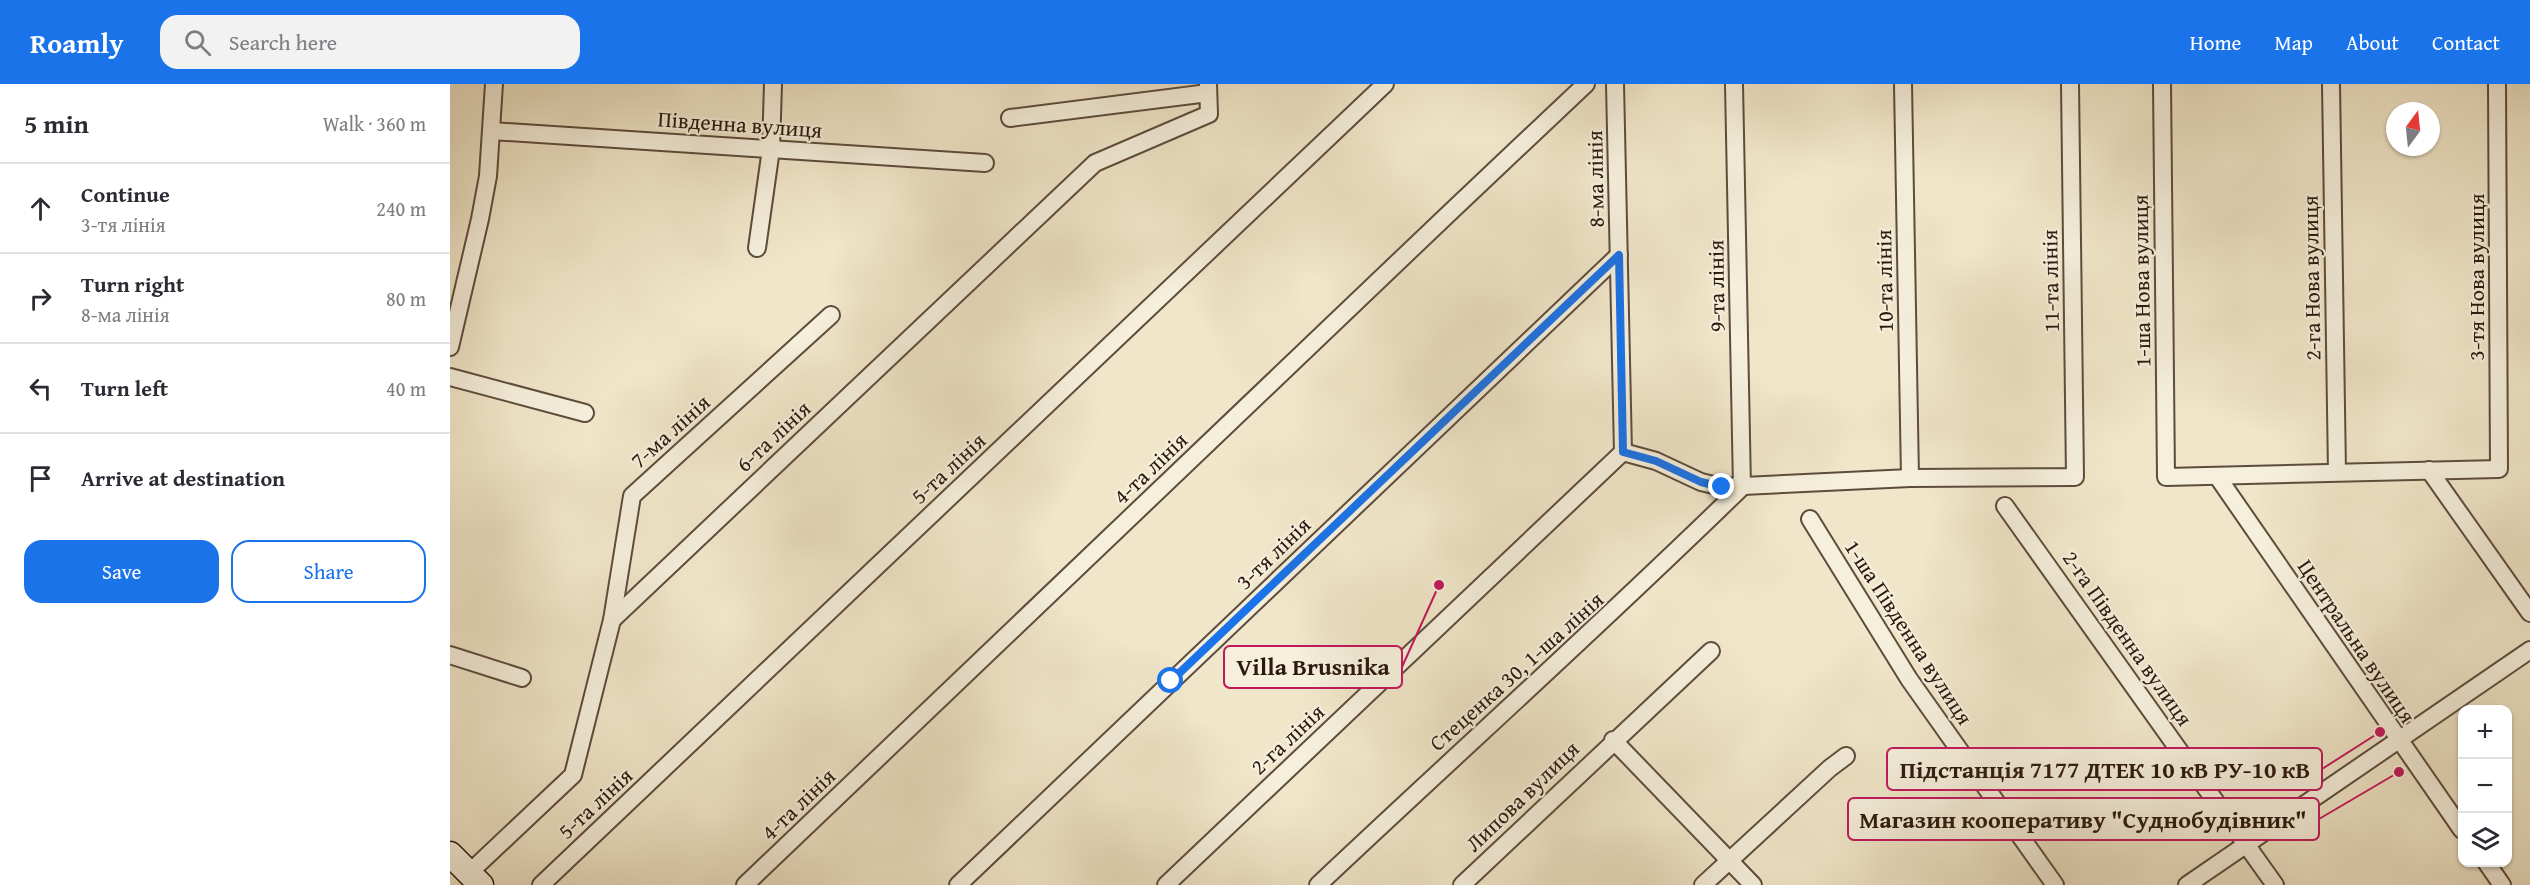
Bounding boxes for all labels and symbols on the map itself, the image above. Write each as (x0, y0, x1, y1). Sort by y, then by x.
street label: Південна вулиця (657, 102, 823, 146)
north arrow (2386, 102, 2440, 156)
street label: 8-ма лінія (1578, 130, 1612, 228)
street label: 3-тя Нова вулиця (2460, 193, 2492, 361)
street label: 1-ша Нова вулиця (2123, 194, 2159, 368)
street label: 2-га Нова вулиця (2294, 195, 2328, 361)
street label: 10-та лінія (1867, 229, 1901, 333)
street label: 11-та лінія (2033, 229, 2067, 333)
street label: 9-та лінія (1699, 240, 1733, 332)
street label: 7-ма лінія (623, 386, 717, 476)
street label: 6-та лінія (728, 393, 818, 479)
street label: 4-та лінія (1106, 424, 1194, 512)
street label: 5-та лінія (903, 425, 993, 511)
route end (1708, 473, 1734, 499)
street label: 3-тя лінія (1228, 509, 1318, 597)
street label: 1-ша Південна вулиця (1837, 533, 1981, 731)
street label: 2-га Південна вулиця (2055, 544, 2201, 732)
street label: Центральна вулиця (2290, 553, 2424, 729)
street label: Стеценка 30, 1-ша лінія (1422, 584, 1610, 758)
callout: Villa Brusnika (1224, 646, 1402, 688)
text: Villa Brusnika (1236, 649, 1390, 684)
route start (1157, 667, 1183, 693)
street label: 2-га лінія (1243, 696, 1331, 782)
street label: Липова вулиця (1458, 733, 1586, 859)
callout: Підстанція 7177 ДТЕК 10 кВ РУ-10 кВ (1887, 748, 2322, 790)
text: Підстанція 7177 ДТЕК 10 кВ РУ-10 кВ (1900, 752, 2310, 787)
street label: 5-та лінія (550, 760, 640, 846)
street label: 4-та лінія (754, 760, 842, 848)
callout: Магазин кооперативу "Суднобудівник" (1848, 798, 2319, 840)
text: Магазин кооперативу "Суднобудівник" (1859, 802, 2307, 837)

